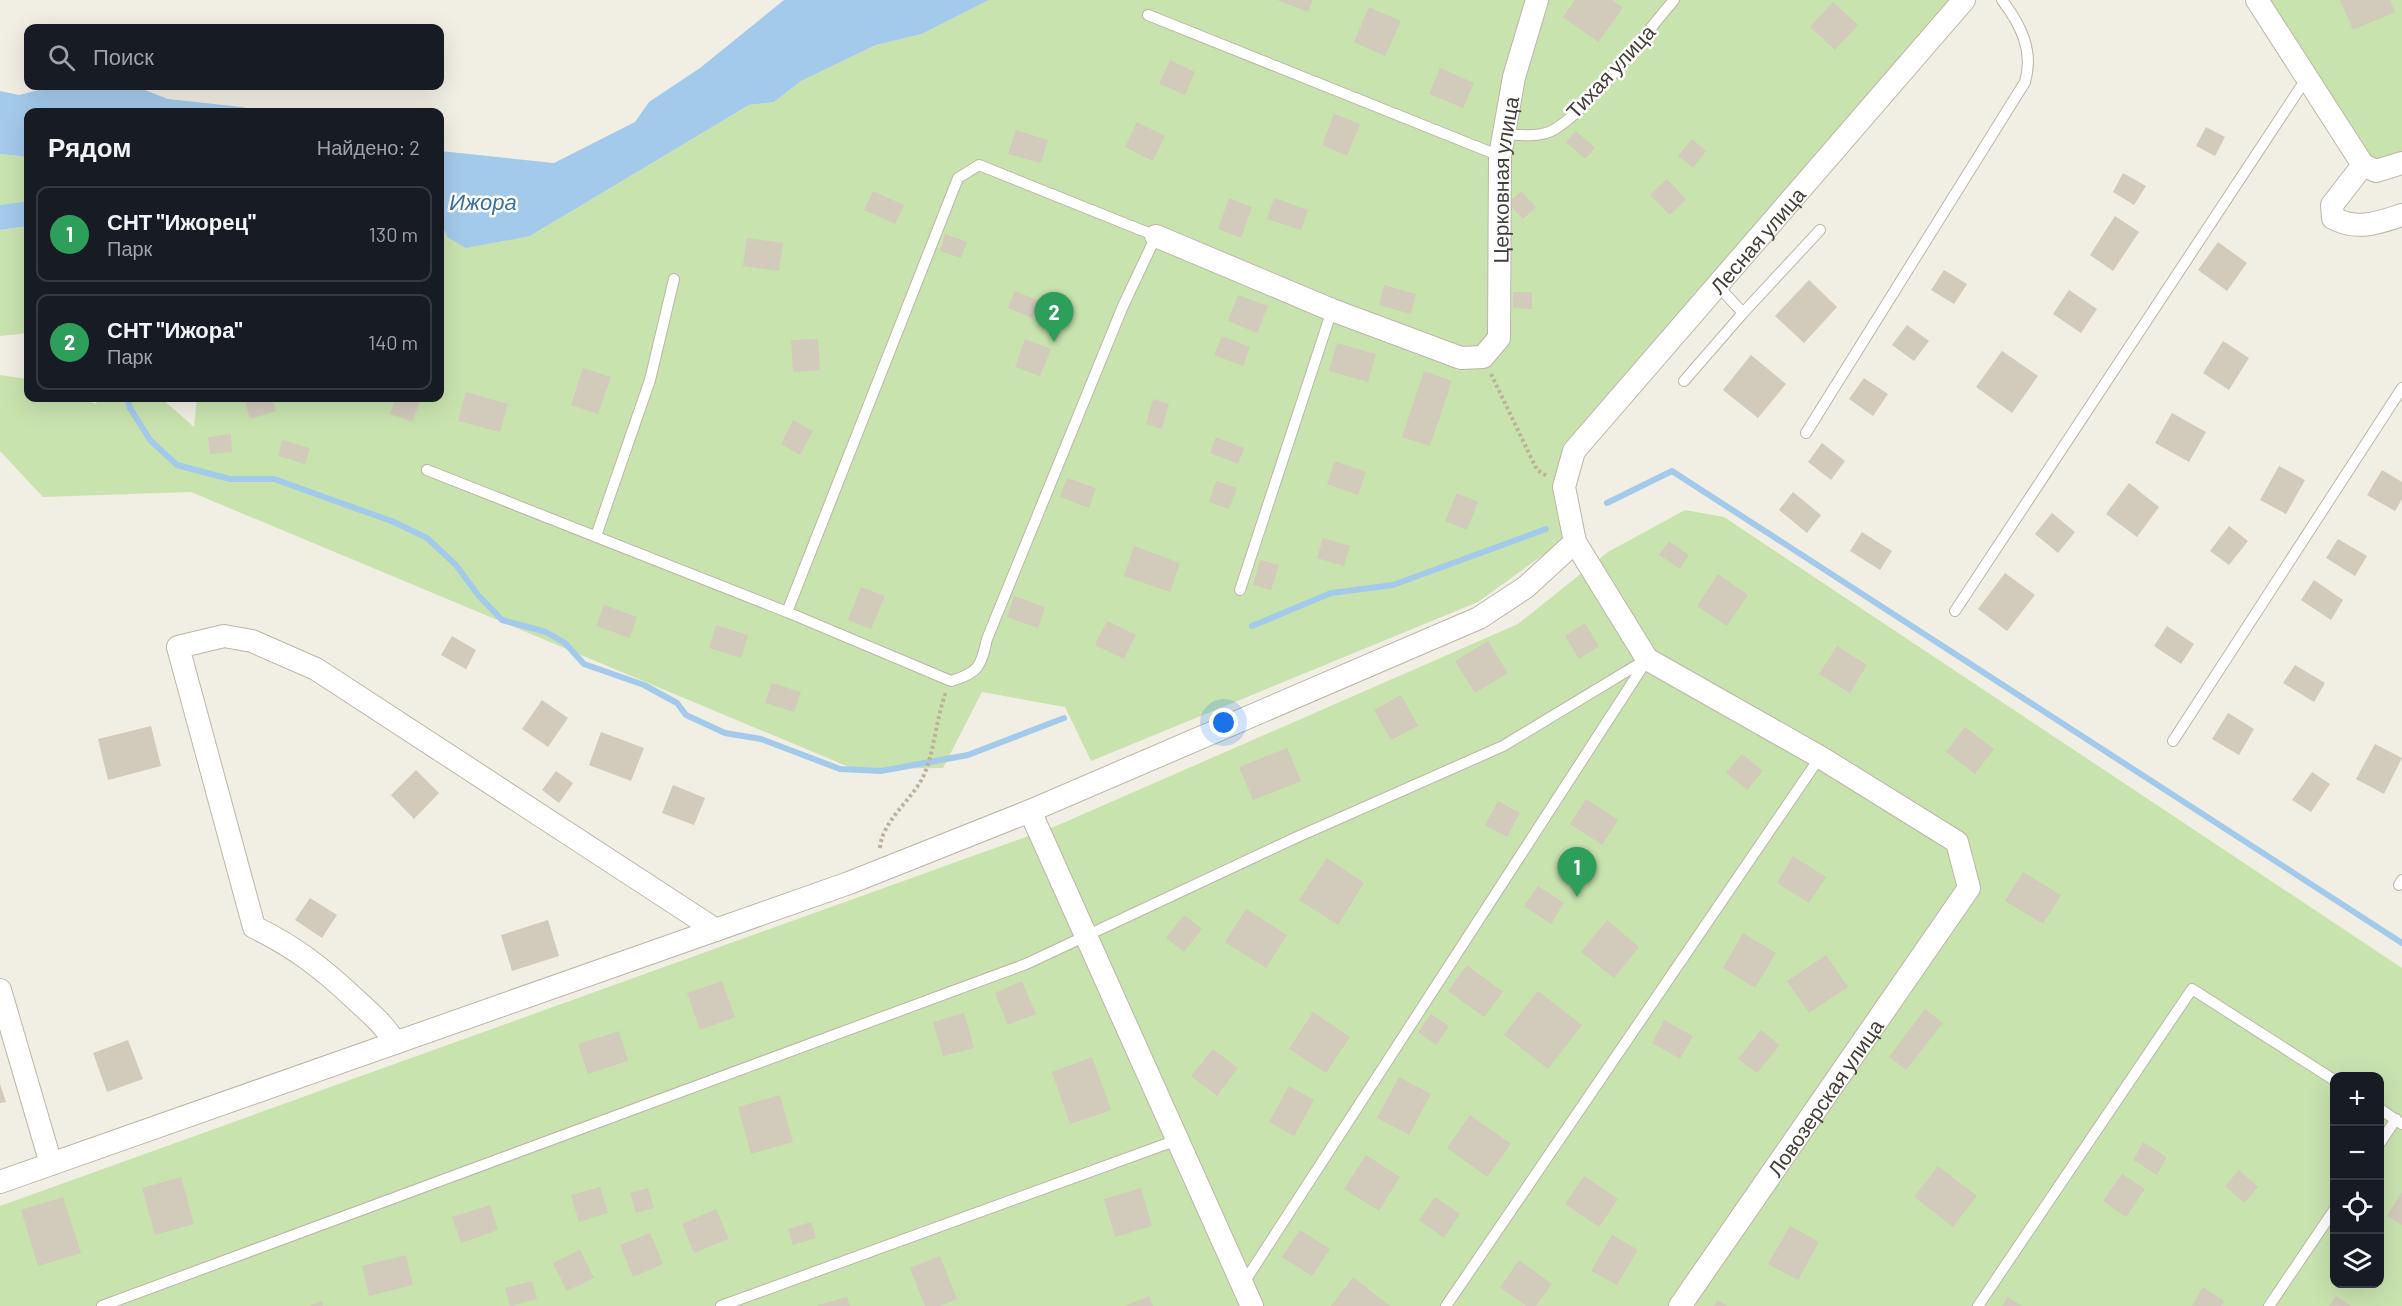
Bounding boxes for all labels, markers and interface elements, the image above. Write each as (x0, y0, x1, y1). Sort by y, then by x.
street label: Тихая улица (1560, 19, 1660, 123)
search box (24, 24, 444, 90)
icon: search (45, 41, 78, 74)
text: Поиск (93, 43, 154, 69)
street label: Церковная улица (1487, 94, 1523, 263)
text: Рядом (48, 131, 131, 162)
text: Найдено: 2 (317, 135, 420, 159)
street label: Лесная улица (1704, 181, 1810, 298)
water label: Ижора (449, 188, 517, 215)
text: СНТ "Ижорец" (107, 208, 256, 234)
text: 1 (66, 222, 73, 246)
text: 130 m (369, 222, 418, 246)
text: Парк (107, 236, 152, 260)
pin: 2 (1034, 292, 1074, 342)
text: СНТ "Ижора" (107, 316, 242, 342)
text: 2 (64, 330, 75, 354)
text: 140 m (368, 330, 418, 354)
text: Парк (107, 344, 152, 368)
your location (1209, 708, 1238, 737)
pin: 1 (1558, 848, 1596, 897)
street label: Ловозерская улица (1761, 1013, 1888, 1181)
map controls (2330, 1072, 2384, 1288)
button: + (2330, 1072, 2384, 1126)
button: − (2330, 1126, 2384, 1180)
button: locate (2330, 1180, 2384, 1234)
button: layers (2330, 1234, 2384, 1288)

